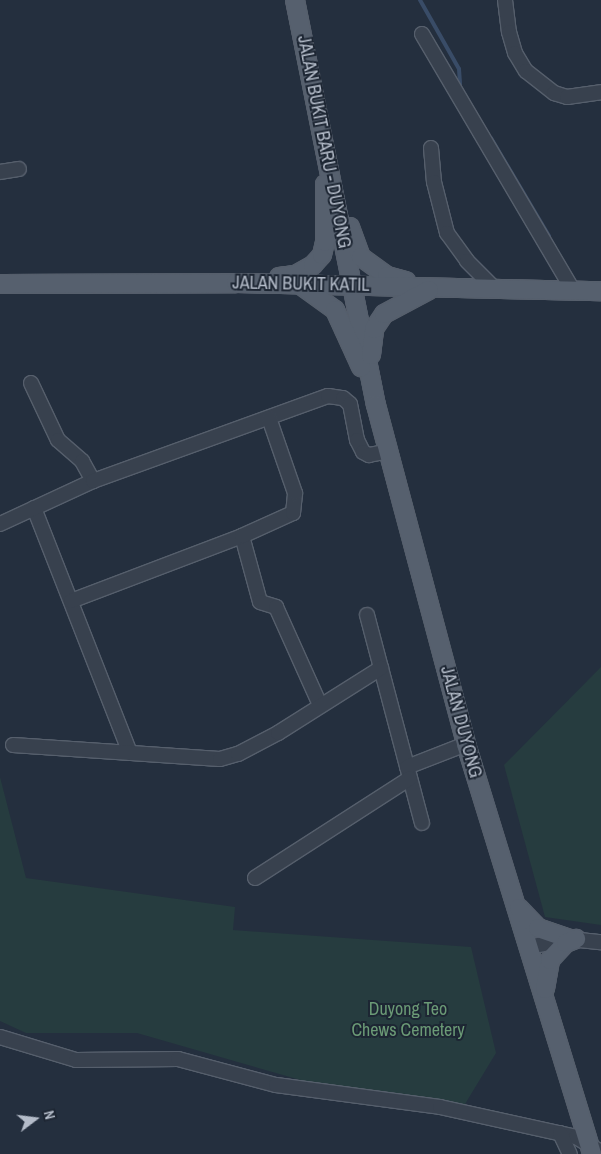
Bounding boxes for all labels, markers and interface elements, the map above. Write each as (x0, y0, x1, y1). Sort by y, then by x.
street label: JALAN BUKIT BARU - DUYONG (293, 34, 355, 250)
street label: JALAN BUKIT KATIL (232, 272, 370, 296)
street label: JALAN DUYONG (436, 664, 486, 780)
park label: Duyong Teo Chews Cemetery (351, 999, 465, 1042)
north arrow (10, 1094, 60, 1144)
text: N (40, 1109, 59, 1121)

